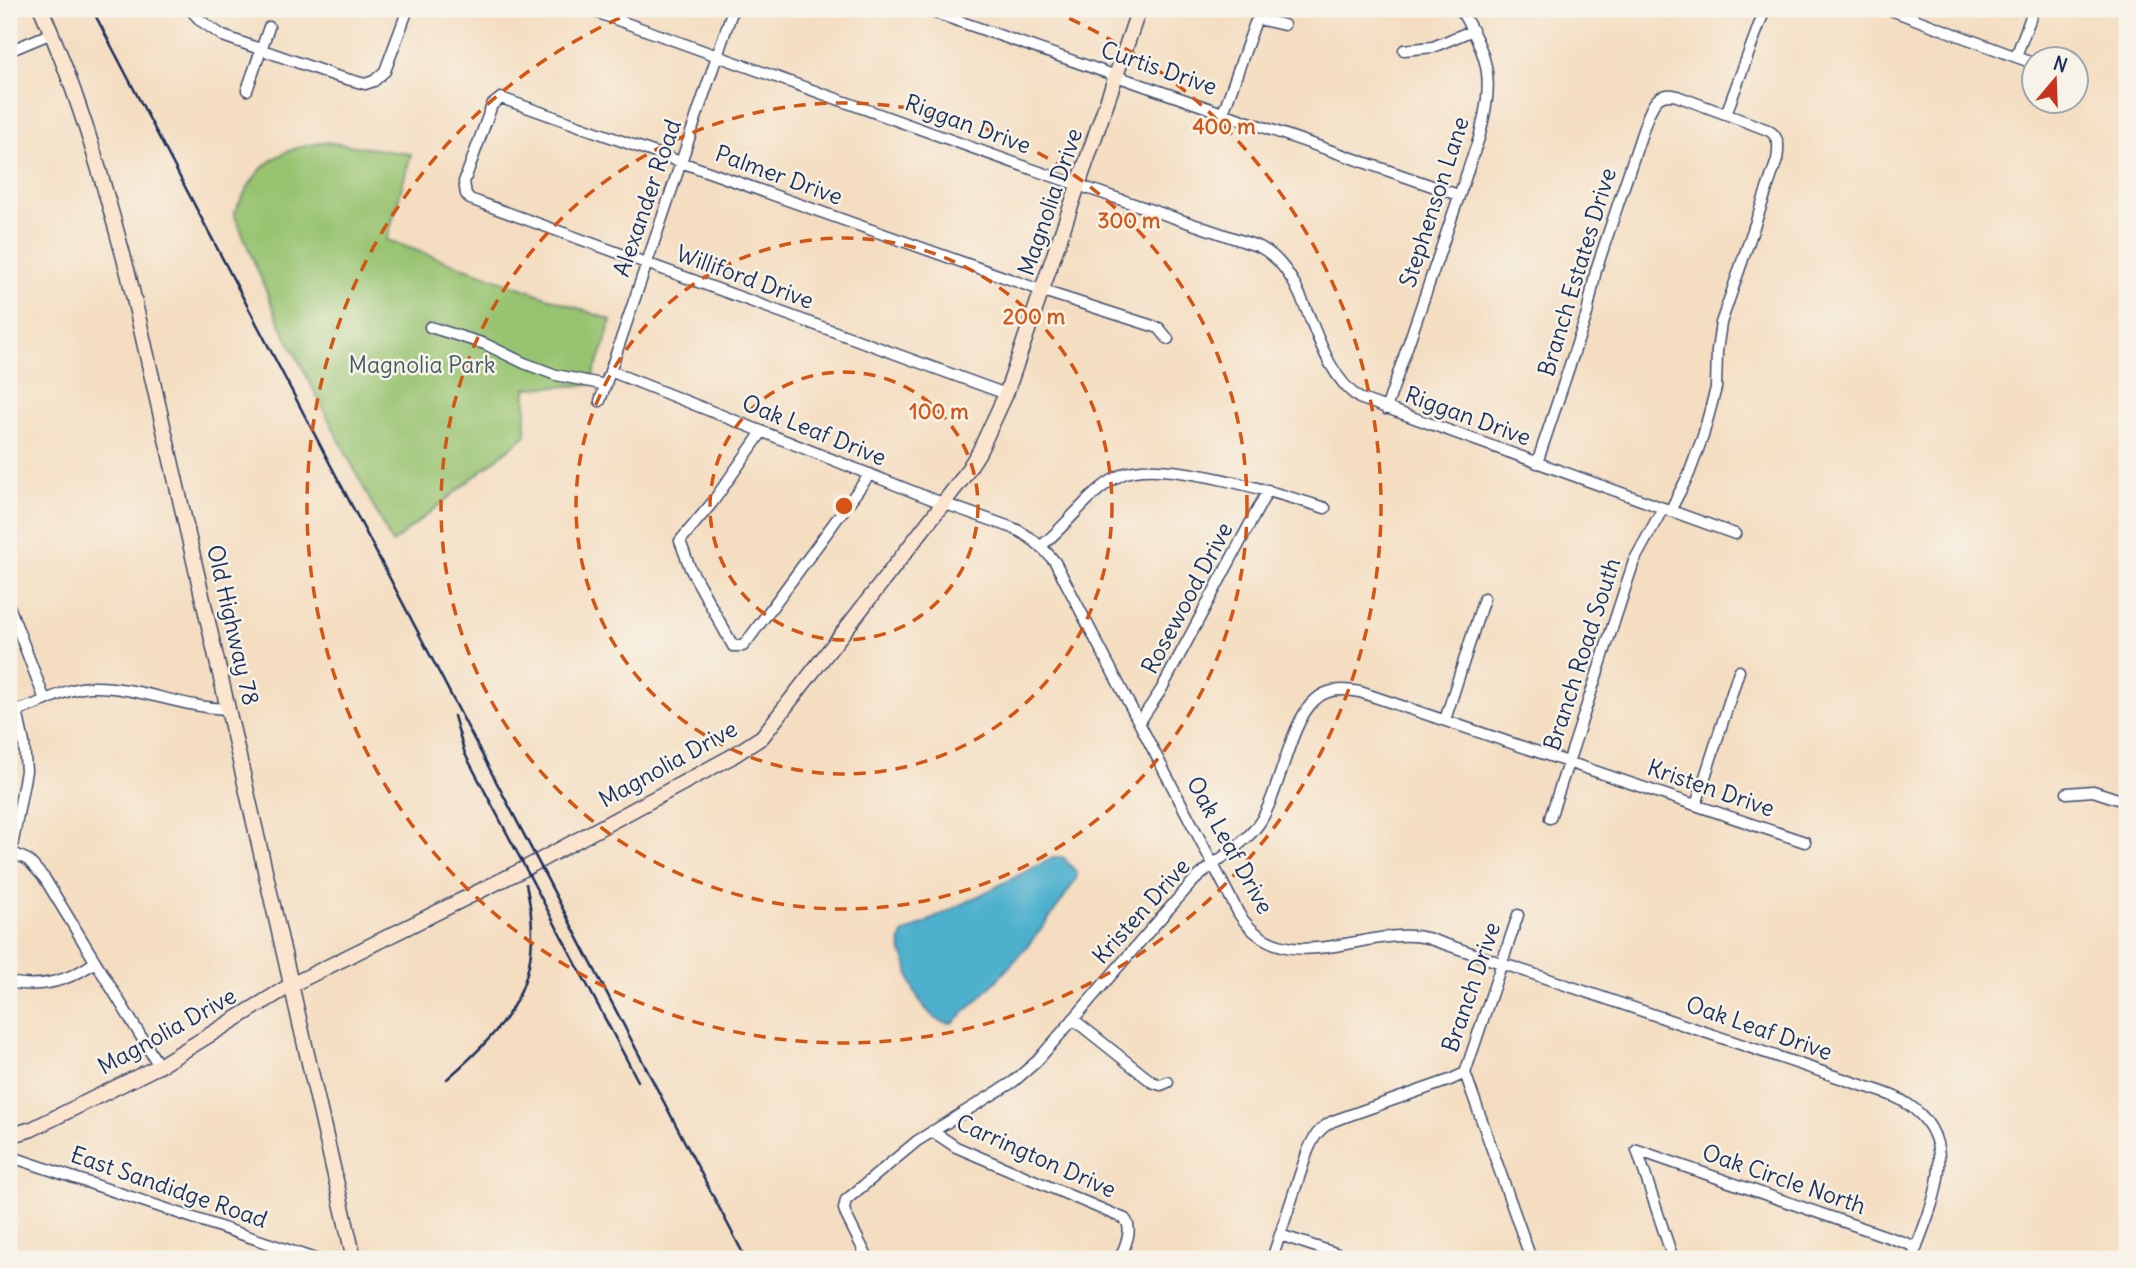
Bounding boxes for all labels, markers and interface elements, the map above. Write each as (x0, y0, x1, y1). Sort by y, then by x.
street label: Curtis Drive (1097, 34, 1221, 101)
north arrow (2021, 46, 2090, 116)
text: N (2050, 50, 2071, 77)
street label: Riggan Drive (901, 87, 1035, 160)
text: 400 m (1192, 113, 1256, 140)
street label: Stephenson Lane (1392, 113, 1475, 291)
street label: Alexander Road (606, 115, 687, 280)
street label: Magnolia Drive (1011, 124, 1088, 279)
street label: Palmer Drive (712, 138, 847, 211)
street label: Branch Estates Drive (1531, 164, 1622, 379)
text: 300 m (1098, 207, 1161, 234)
street label: Williford Drive (672, 238, 818, 315)
text: 200 m (1003, 303, 1066, 330)
park label: Magnolia Park (348, 350, 496, 379)
street label: Riggan Drive (1401, 379, 1535, 452)
street label: Oak Leaf Drive (738, 387, 890, 472)
text: 100 m (909, 398, 969, 425)
centre of rings (832, 494, 856, 518)
street label: Rosewood Drive (1134, 517, 1239, 679)
street label: Old Highway 78 (201, 542, 266, 708)
street label: Branch Road South (1537, 554, 1626, 754)
street label: Magnolia Drive (593, 714, 742, 814)
street label: Kristen Drive (1644, 752, 1778, 823)
street label: Oak Leaf Drive (1181, 771, 1280, 919)
street label: Kristen Drive (1086, 852, 1196, 970)
street label: Branch Drive (1435, 918, 1506, 1056)
street label: Magnolia Drive (92, 981, 241, 1081)
street label: Oak Leaf Drive (1682, 989, 1836, 1066)
street label: Carrington Drive (952, 1107, 1121, 1204)
street label: Oak Circle North (1698, 1137, 1870, 1220)
street label: East Sandidge Road (67, 1139, 271, 1234)

